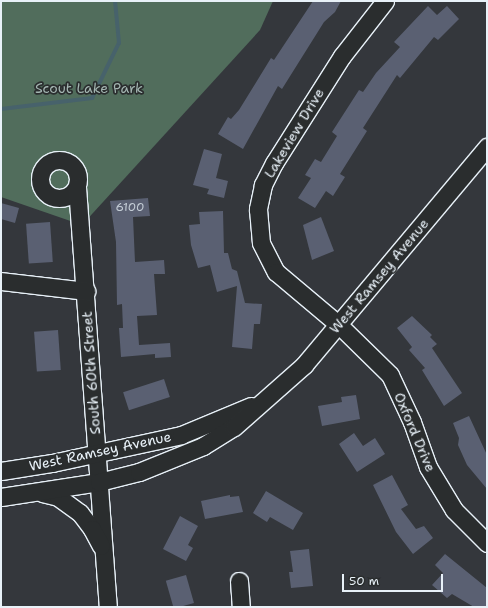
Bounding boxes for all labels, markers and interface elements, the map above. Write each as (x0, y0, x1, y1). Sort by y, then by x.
park label: Scout Lake Park (35, 80, 143, 96)
street label: Lakeview Drive (261, 85, 327, 181)
house number: 6100 (116, 201, 144, 215)
street label: West Ramsey Avenue (326, 215, 432, 337)
street label: South 60th Street (78, 311, 104, 435)
street label: Oxford Drive (391, 390, 439, 474)
street label: West Ramsey Avenue (27, 428, 173, 474)
scale bar (344, 566, 445, 592)
text: 50 m (349, 573, 379, 589)

